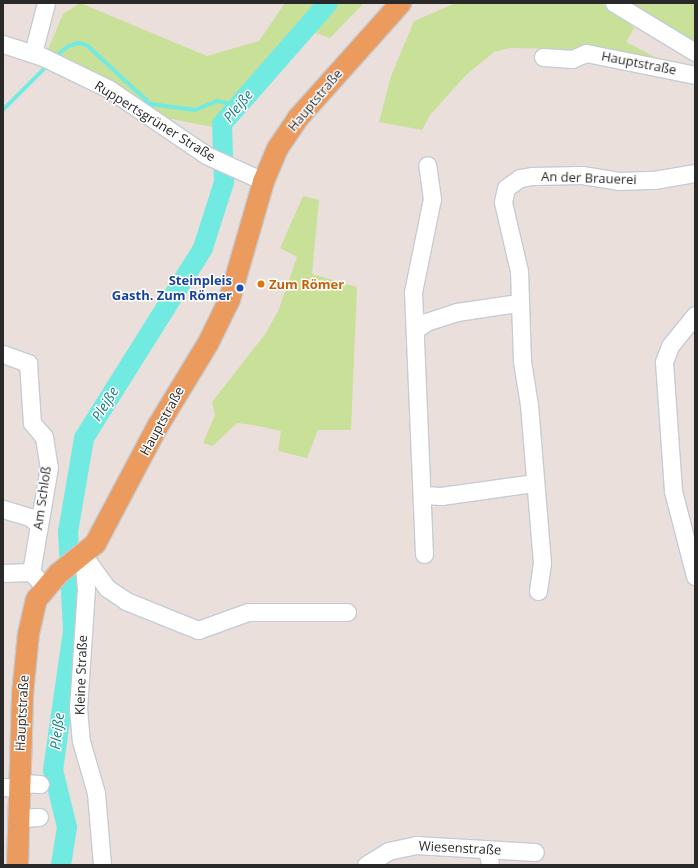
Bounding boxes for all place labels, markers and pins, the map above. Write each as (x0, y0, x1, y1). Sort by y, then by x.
place label: Steinpleis Gasth. Zum Römer (112, 273, 232, 304)
place label: Zum Römer (269, 276, 344, 292)
marker: Zum Römer (256, 279, 266, 289)
marker: Steinpleis Gasth. Zum Römer (235, 283, 245, 293)

